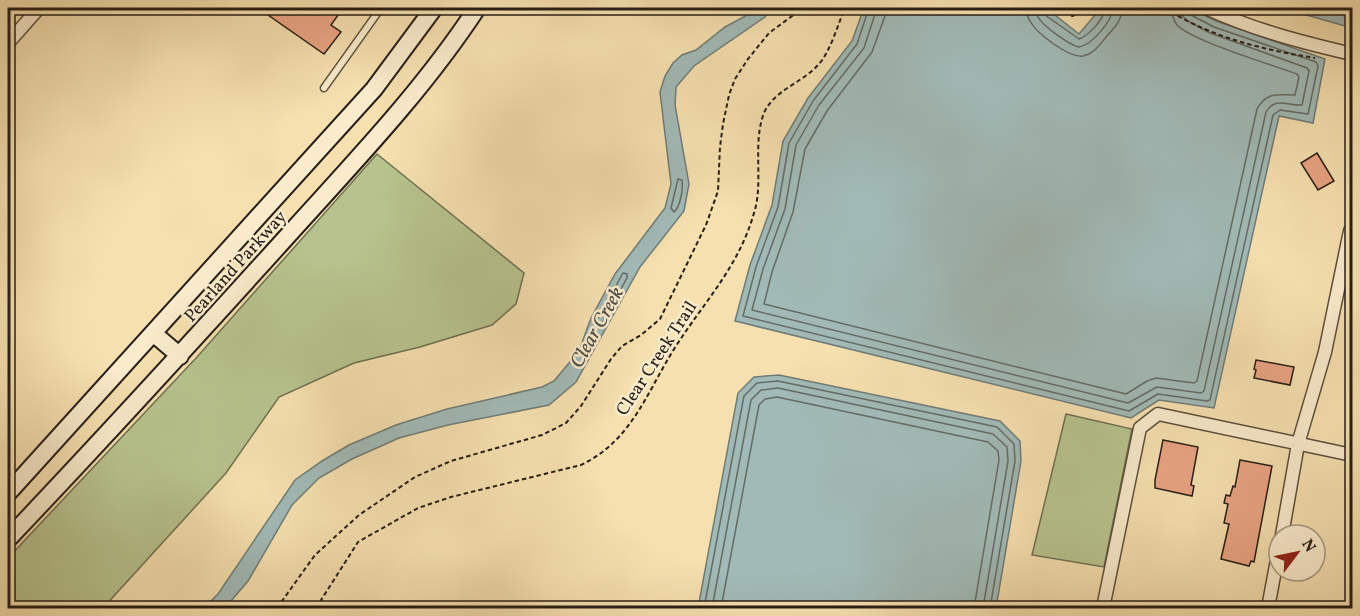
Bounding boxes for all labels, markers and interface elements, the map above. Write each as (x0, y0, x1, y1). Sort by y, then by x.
street label: Pearland Parkway (179, 205, 293, 328)
water label: Clear Creek (564, 282, 632, 374)
street label: Clear Creek Trail (611, 297, 704, 421)
north arrow (1267, 523, 1327, 583)
text: N (1296, 535, 1321, 557)

